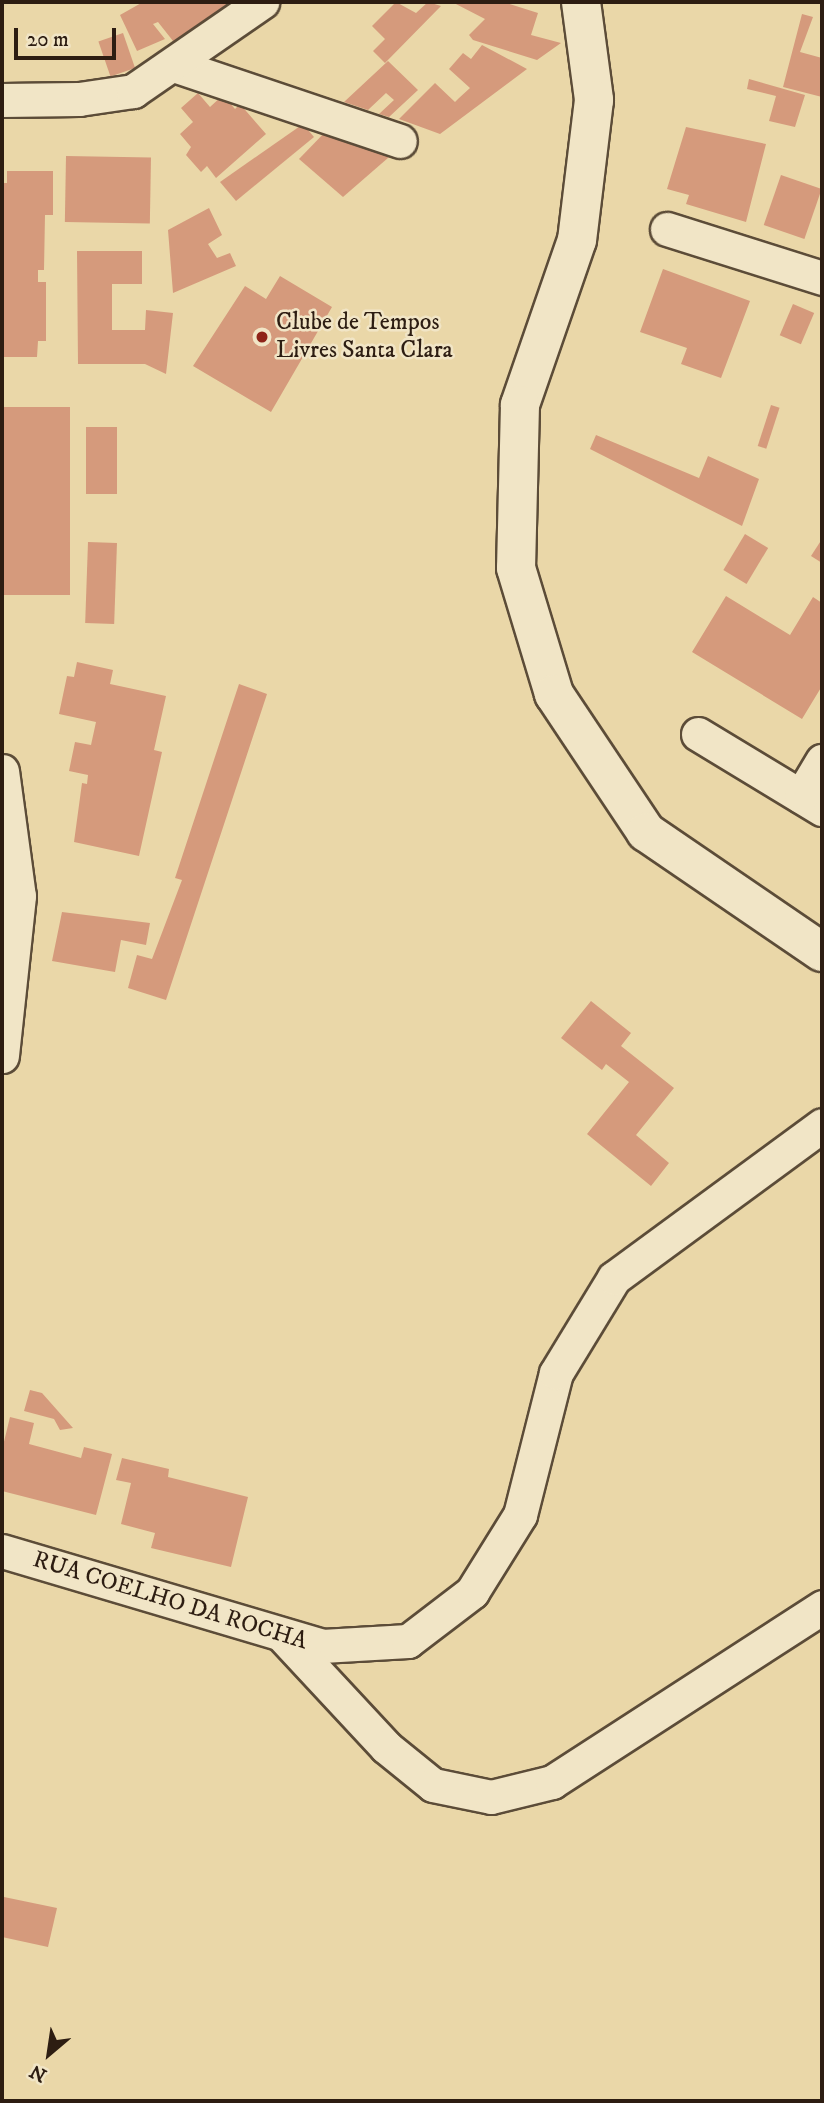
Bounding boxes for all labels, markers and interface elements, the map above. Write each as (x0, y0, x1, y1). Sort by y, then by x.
scale bar (18, 14, 119, 58)
text: 20 m (27, 27, 69, 53)
place label: Clube de Tempos Livres Santa Clara (276, 309, 453, 365)
marker: Clube de Tempos Livres Santa Clara (254, 329, 270, 345)
street label: RUA COELHO DA ROCHA (29, 1546, 311, 1656)
north arrow (14, 2019, 84, 2089)
text: N (26, 2059, 51, 2087)

